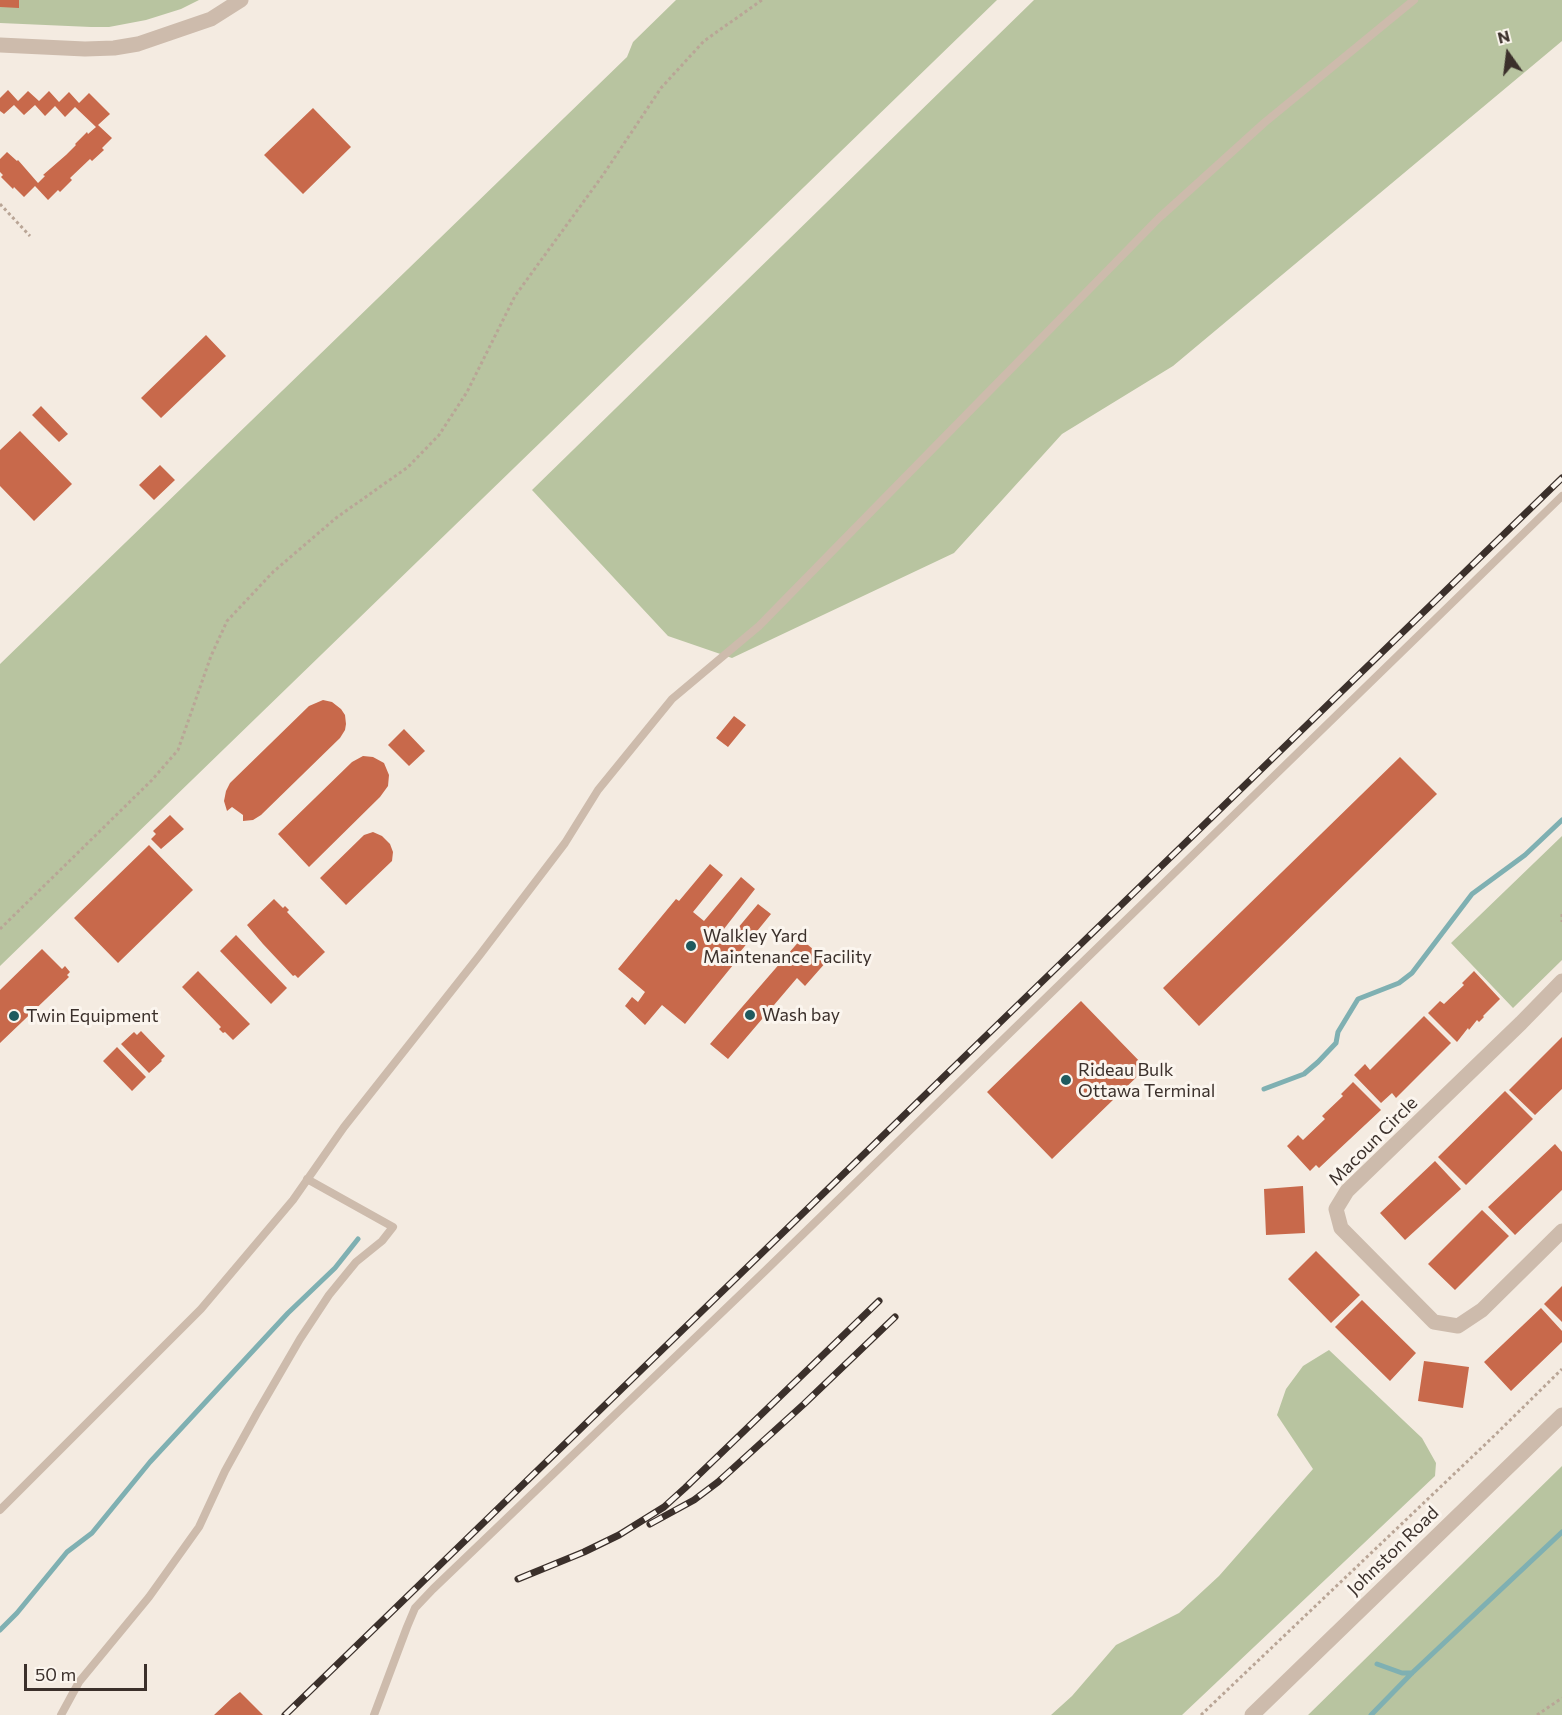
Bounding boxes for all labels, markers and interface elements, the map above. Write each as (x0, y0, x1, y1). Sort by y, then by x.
north arrow (1478, 24, 1538, 84)
text: N (1495, 25, 1512, 47)
place label: Walkley Yard Maintenance Facility (703, 925, 872, 968)
marker: Walkley Yard Maintenance Facility (684, 939, 698, 953)
place label: Wash bay (762, 1004, 840, 1026)
place label: Twin Equipment (26, 1005, 159, 1027)
marker: Wash bay (743, 1008, 757, 1022)
marker: Twin Equipment (7, 1009, 21, 1023)
place label: Rideau Bulk Ottawa Terminal (1078, 1059, 1215, 1102)
marker: Rideau Bulk Ottawa Terminal (1059, 1073, 1073, 1087)
street label: Macoun Circle (1324, 1092, 1422, 1190)
street label: Johnston Road (1343, 1502, 1443, 1600)
scale bar (27, 1652, 150, 1690)
text: 50 m (35, 1663, 76, 1685)

